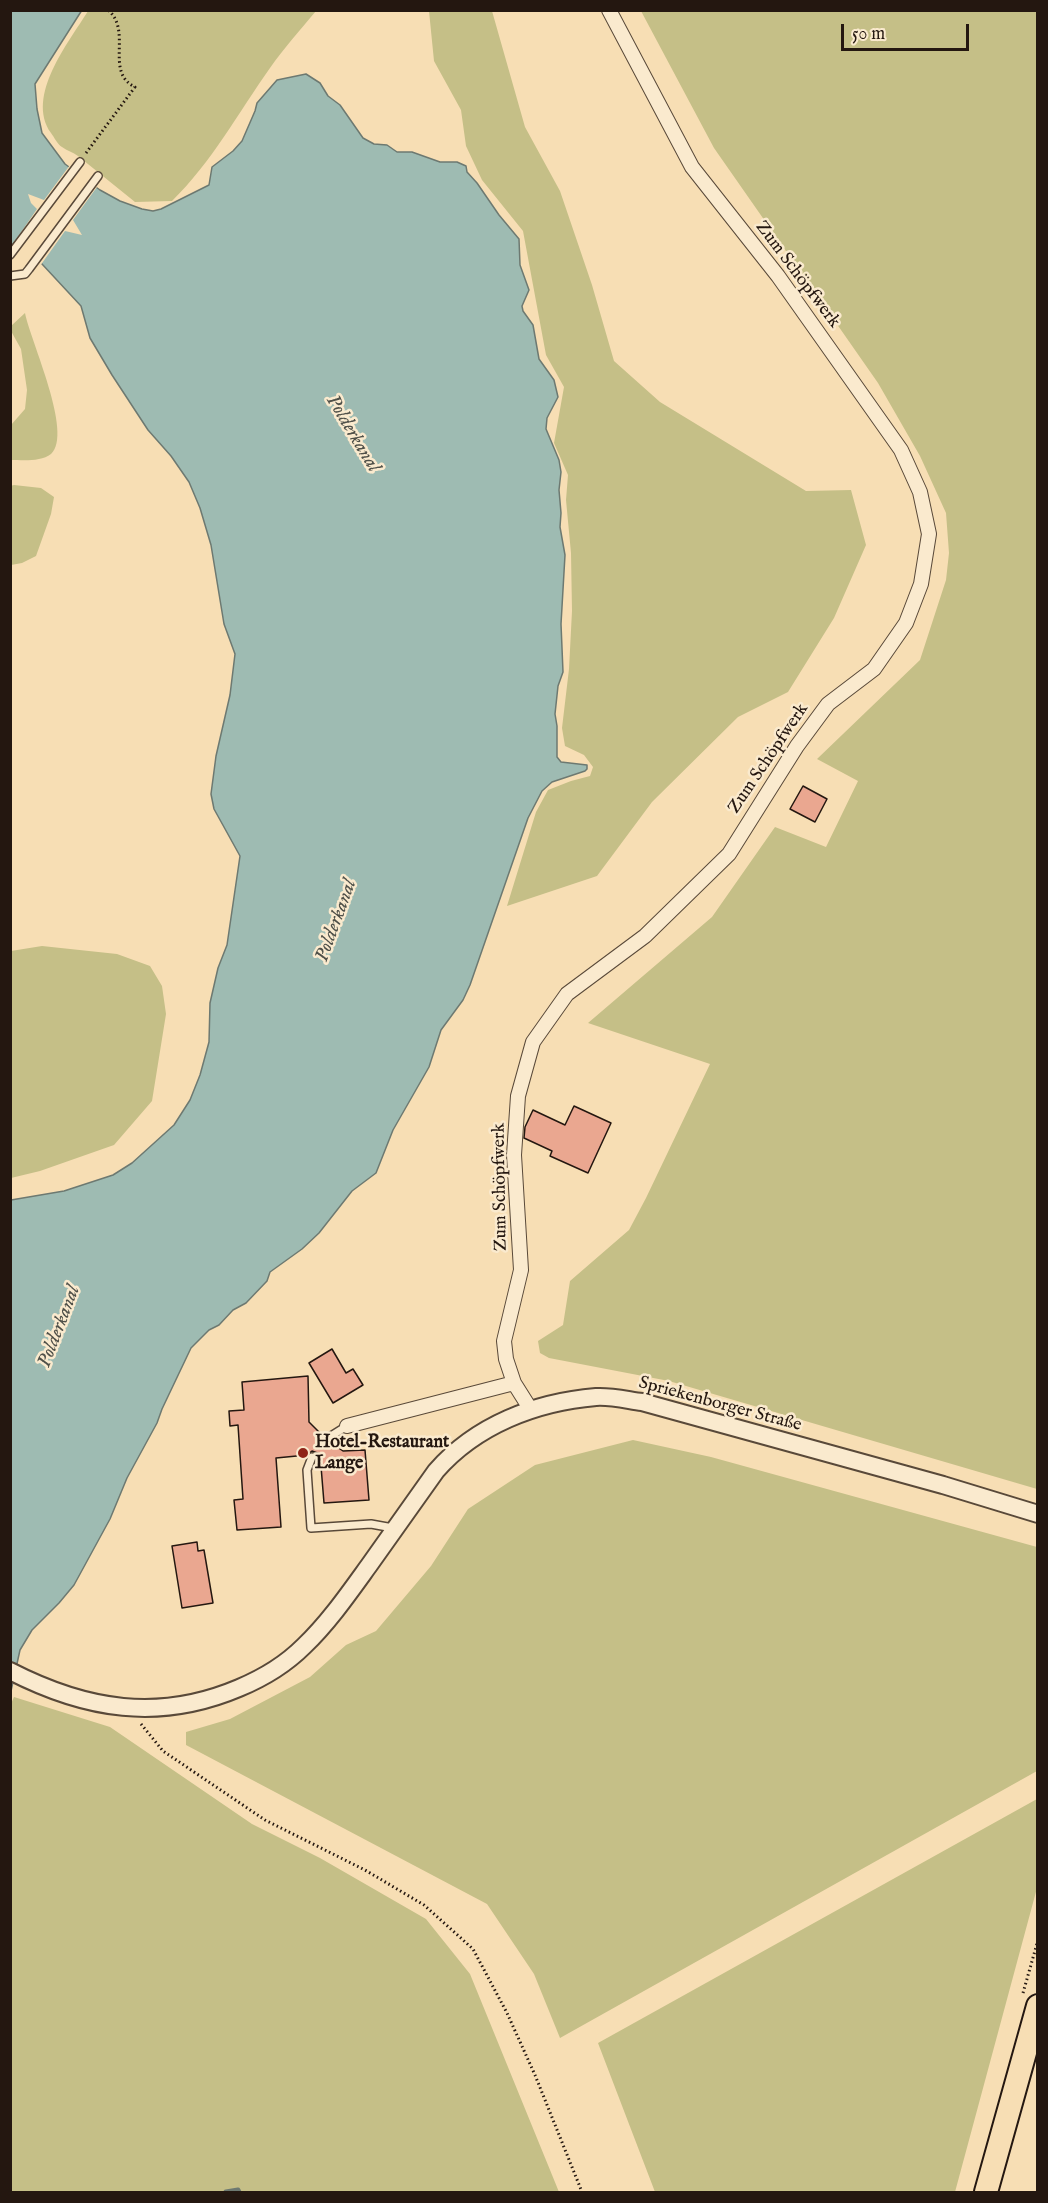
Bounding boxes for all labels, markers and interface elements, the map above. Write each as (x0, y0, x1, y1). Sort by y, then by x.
scale bar (844, 12, 972, 50)
text: 50 m (852, 23, 885, 46)
street label: Zum Schöpfwerk (750, 217, 844, 333)
water label: Polderkanal (320, 391, 384, 477)
street label: Zum Schöpfwerk (724, 700, 814, 818)
water label: Polderkanal (311, 877, 363, 965)
street label: Zum Schöpfwerk (489, 1123, 513, 1251)
water label: Polderkanal (33, 1283, 87, 1371)
street label: Spriekenborger Straße (636, 1373, 804, 1437)
place label: Hotel-Restaurant Lange (315, 1432, 449, 1474)
marker: Hotel-Restaurant Lange (296, 1446, 310, 1460)

